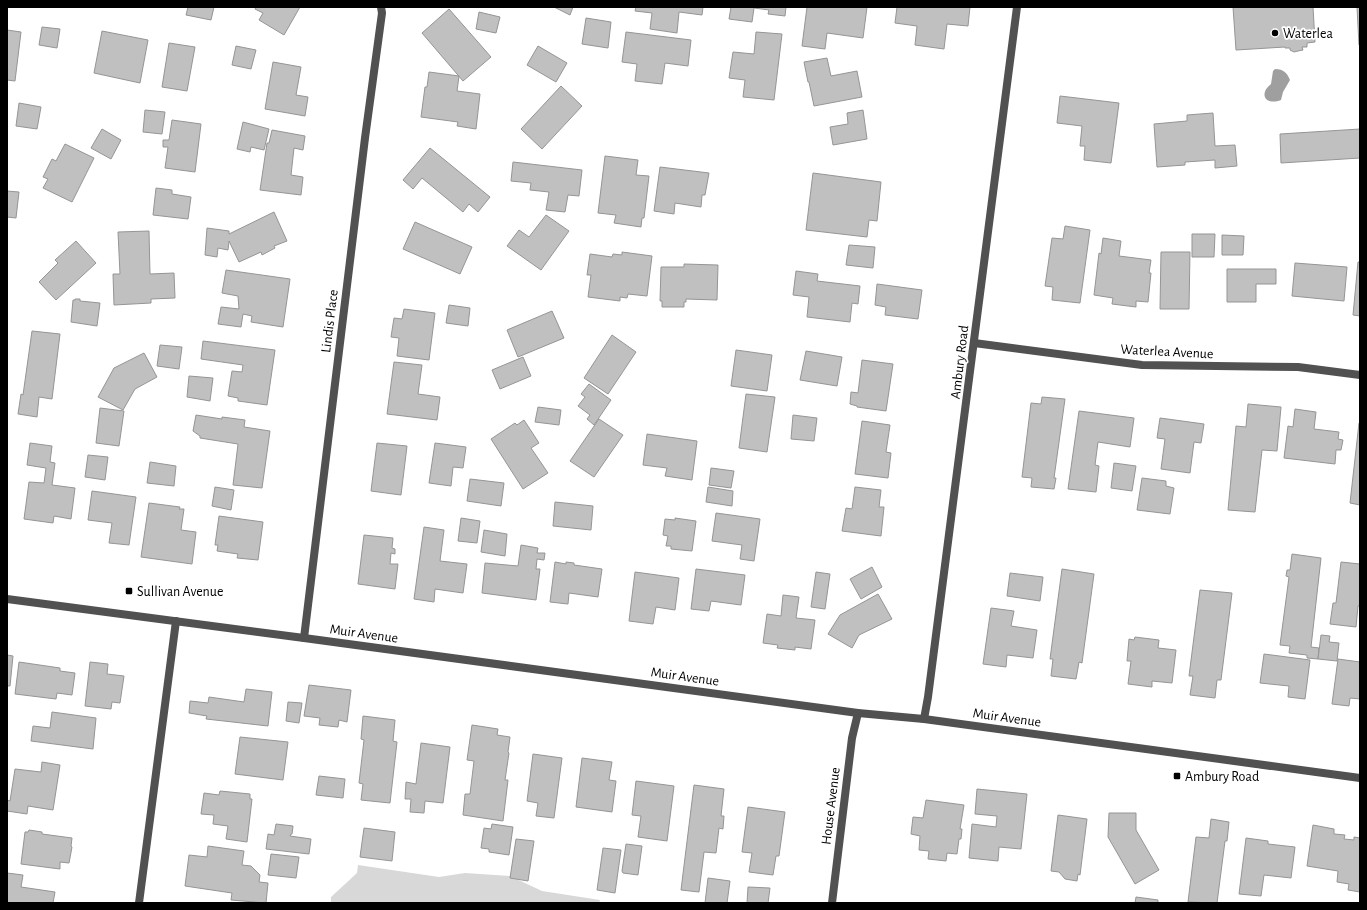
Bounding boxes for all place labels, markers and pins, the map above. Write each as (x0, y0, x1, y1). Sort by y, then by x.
place label: Waterlea (1283, 27, 1333, 41)
marker: Waterlea (1270, 28, 1280, 38)
place label: Sullivan Avenue (137, 585, 223, 599)
marker: Sullivan Avenue (124, 586, 134, 596)
place label: Ambury Road (1185, 770, 1259, 784)
marker: Ambury Road (1172, 771, 1182, 781)

